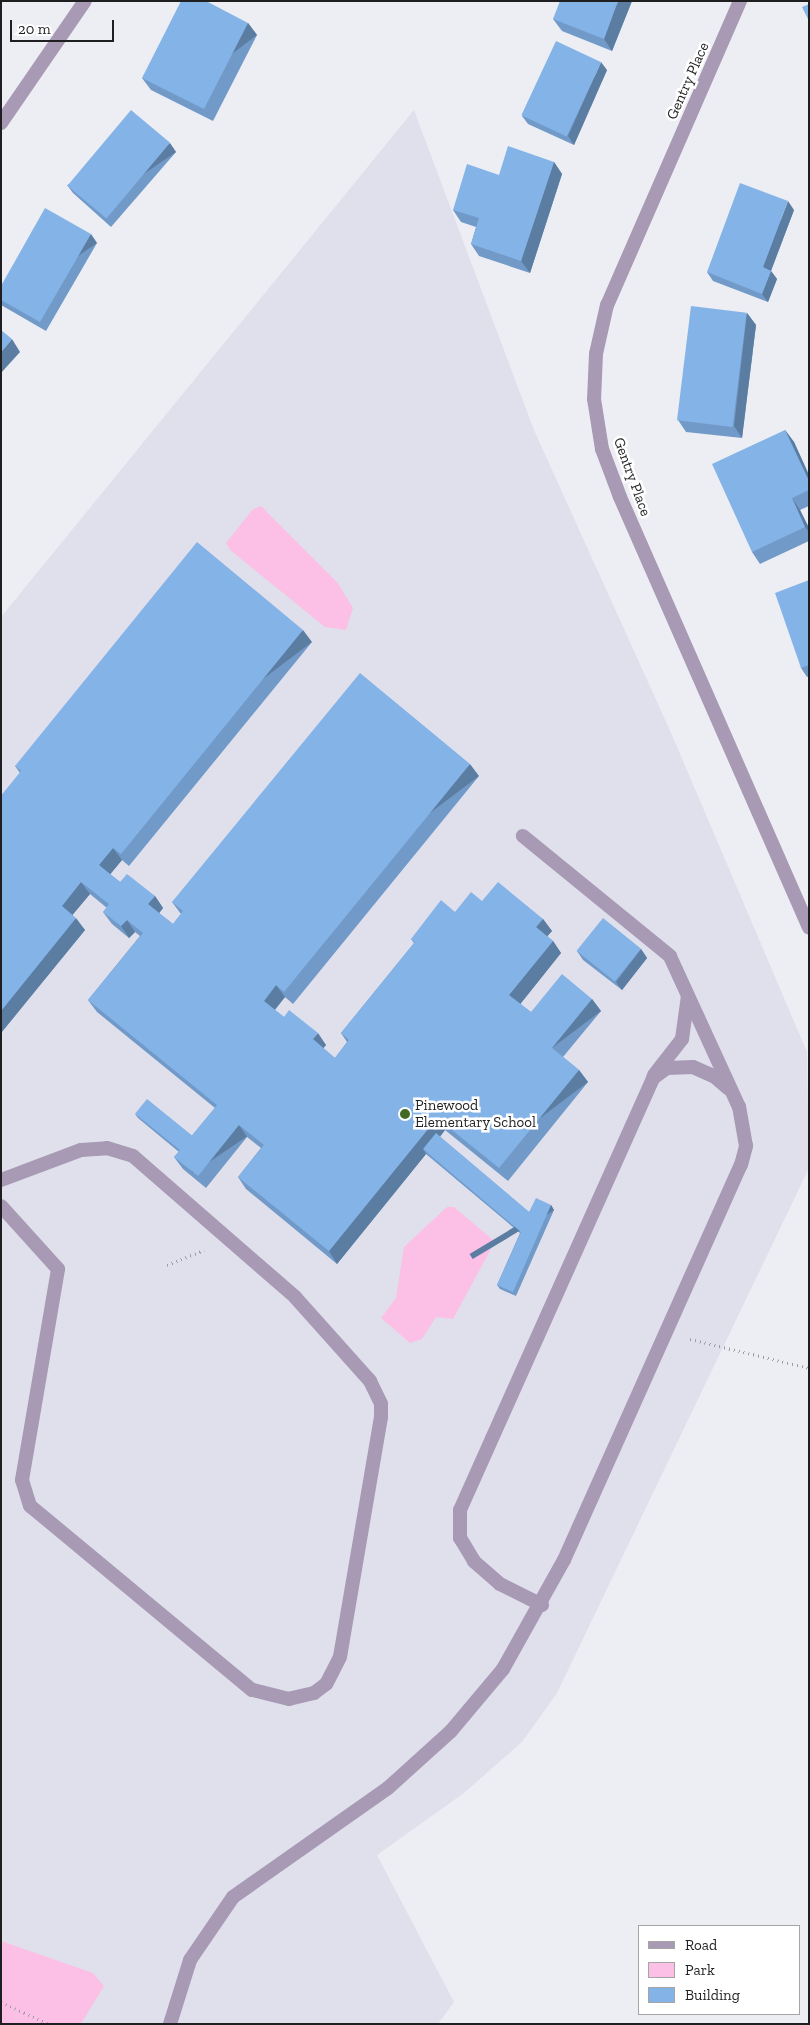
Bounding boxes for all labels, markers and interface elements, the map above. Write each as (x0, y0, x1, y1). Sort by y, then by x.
scale bar (12, 10, 116, 42)
text: 20 m (18, 20, 51, 38)
street label: Gentry Place (663, 40, 713, 122)
street label: Gentry Place (609, 435, 655, 519)
place label: Pinewood Elementary School (415, 1096, 536, 1131)
marker: Pinewood Elementary School (399, 1108, 411, 1120)
legend (638, 1925, 800, 2015)
text: Road (685, 1936, 717, 1954)
text: Park (685, 1961, 715, 1979)
text: Building (685, 1986, 740, 2004)

